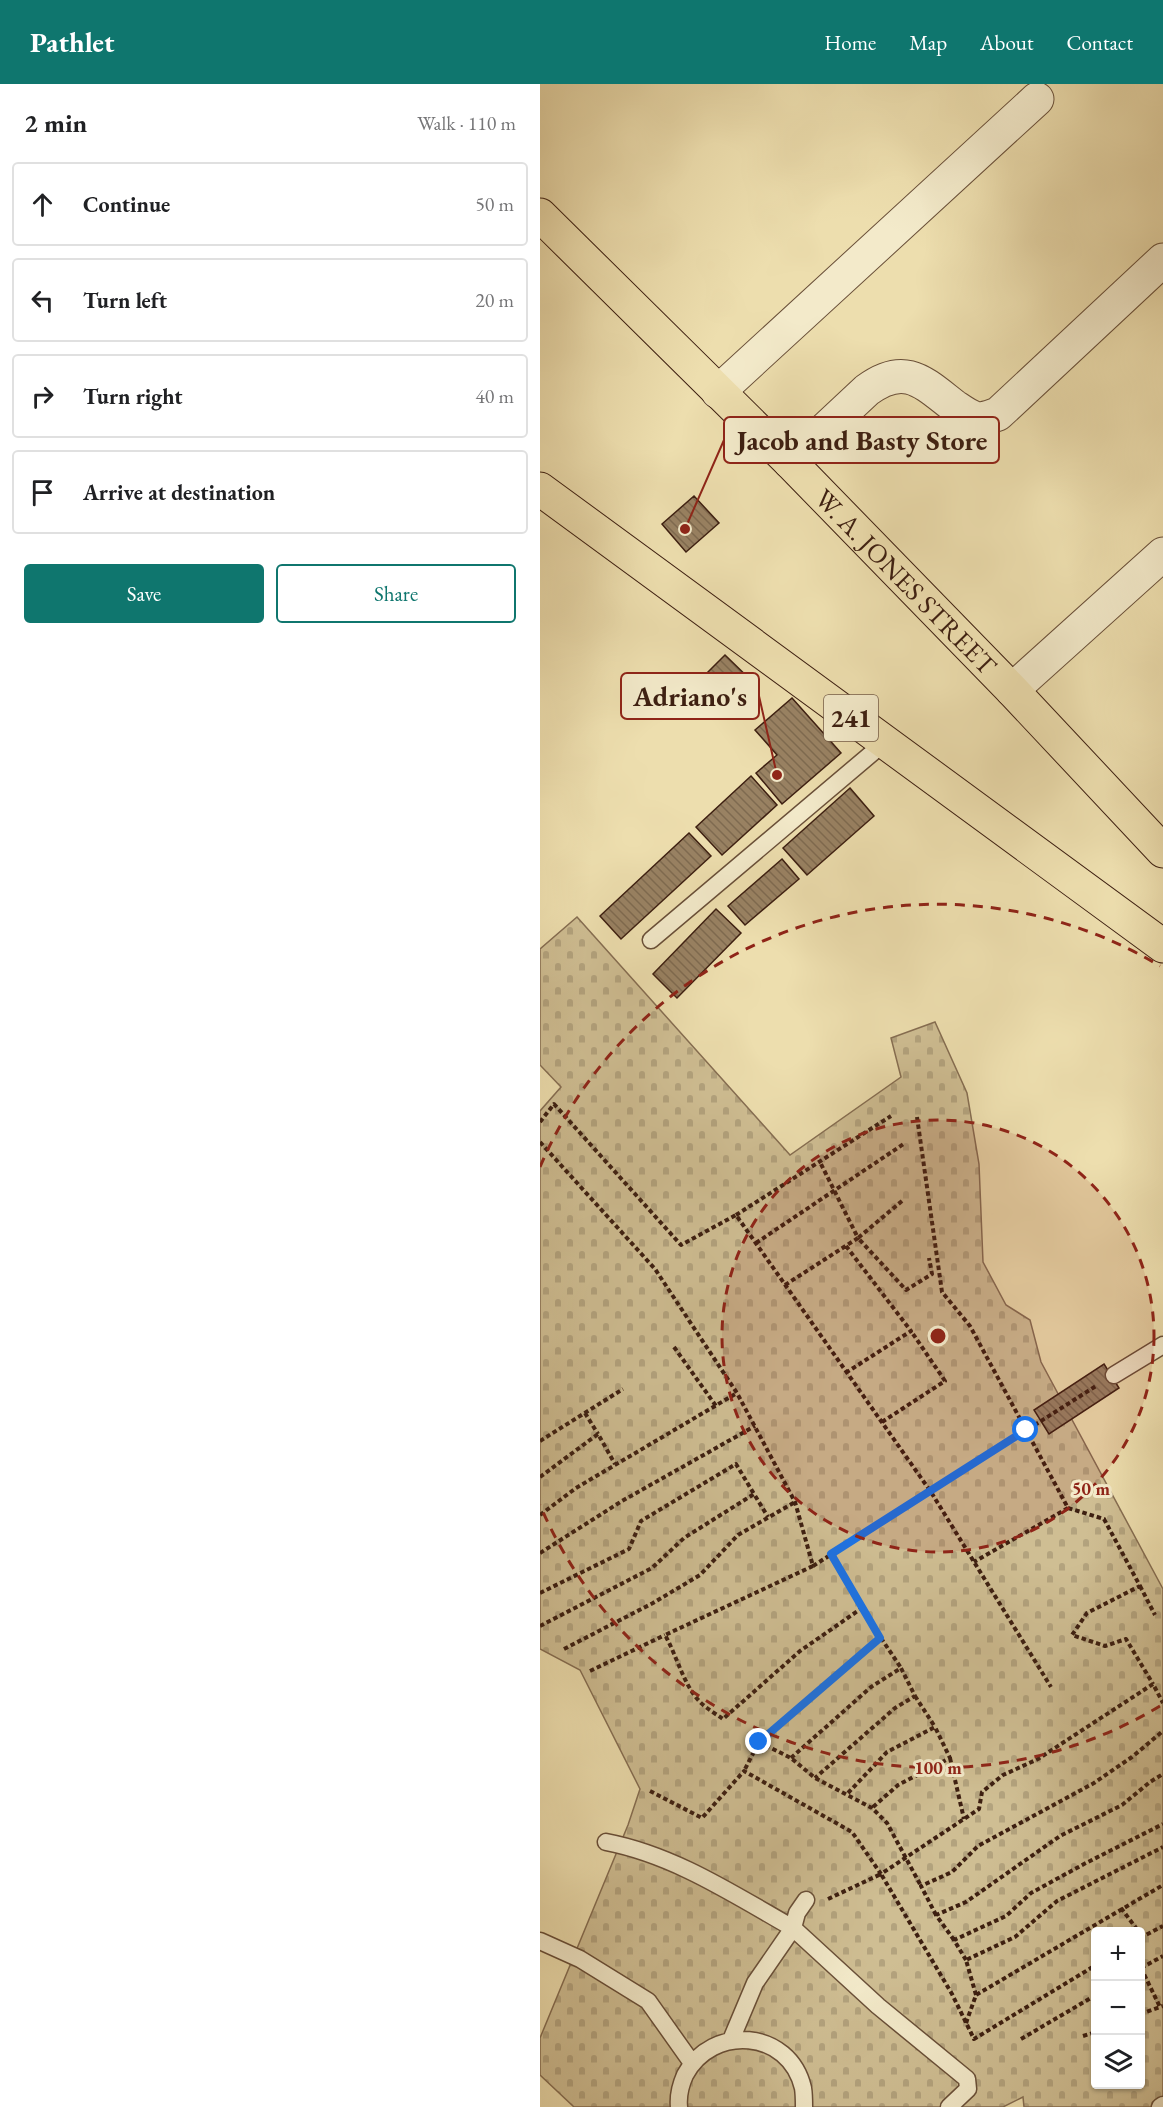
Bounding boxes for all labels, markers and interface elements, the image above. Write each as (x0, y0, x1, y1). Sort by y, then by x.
text: Pathlet (30, 24, 114, 60)
text: Home (824, 29, 876, 56)
text: Map (909, 29, 947, 56)
text: About (980, 29, 1033, 56)
text: Contact (1066, 29, 1133, 56)
text: 2 min (24, 106, 87, 140)
text: Walk · 110 m (417, 110, 516, 136)
icon: ahead (26, 188, 59, 221)
text: Continue (83, 190, 170, 219)
text: 50 m (475, 191, 514, 217)
icon: left (26, 284, 59, 317)
text: Turn left (83, 286, 167, 315)
text: 20 m (475, 287, 514, 313)
icon: right (26, 380, 59, 413)
text: Turn right (83, 382, 182, 411)
text: 40 m (475, 383, 514, 409)
callout: Jacob and Basty Store (724, 417, 999, 463)
text: Jacob and Basty Store (734, 422, 987, 458)
icon: arrive (26, 476, 59, 509)
text: Arrive at destination (83, 478, 275, 507)
street label: W. A. JONES STREET (808, 481, 1005, 683)
button: Save (24, 564, 264, 623)
button: Share (276, 564, 516, 623)
callout: Adriano's (621, 673, 759, 719)
text: Adriano's (632, 678, 747, 714)
road number: 241 (824, 695, 878, 741)
centre of rings (928, 1326, 948, 1346)
route start (1012, 1416, 1038, 1442)
text: 50 m (1072, 1477, 1110, 1500)
route end (745, 1728, 771, 1754)
text: 100 m (914, 1756, 962, 1779)
map controls (1091, 1927, 1145, 2089)
button: + (1091, 1927, 1145, 1981)
button: − (1091, 1981, 1145, 2035)
button: layers (1091, 2035, 1145, 2089)

